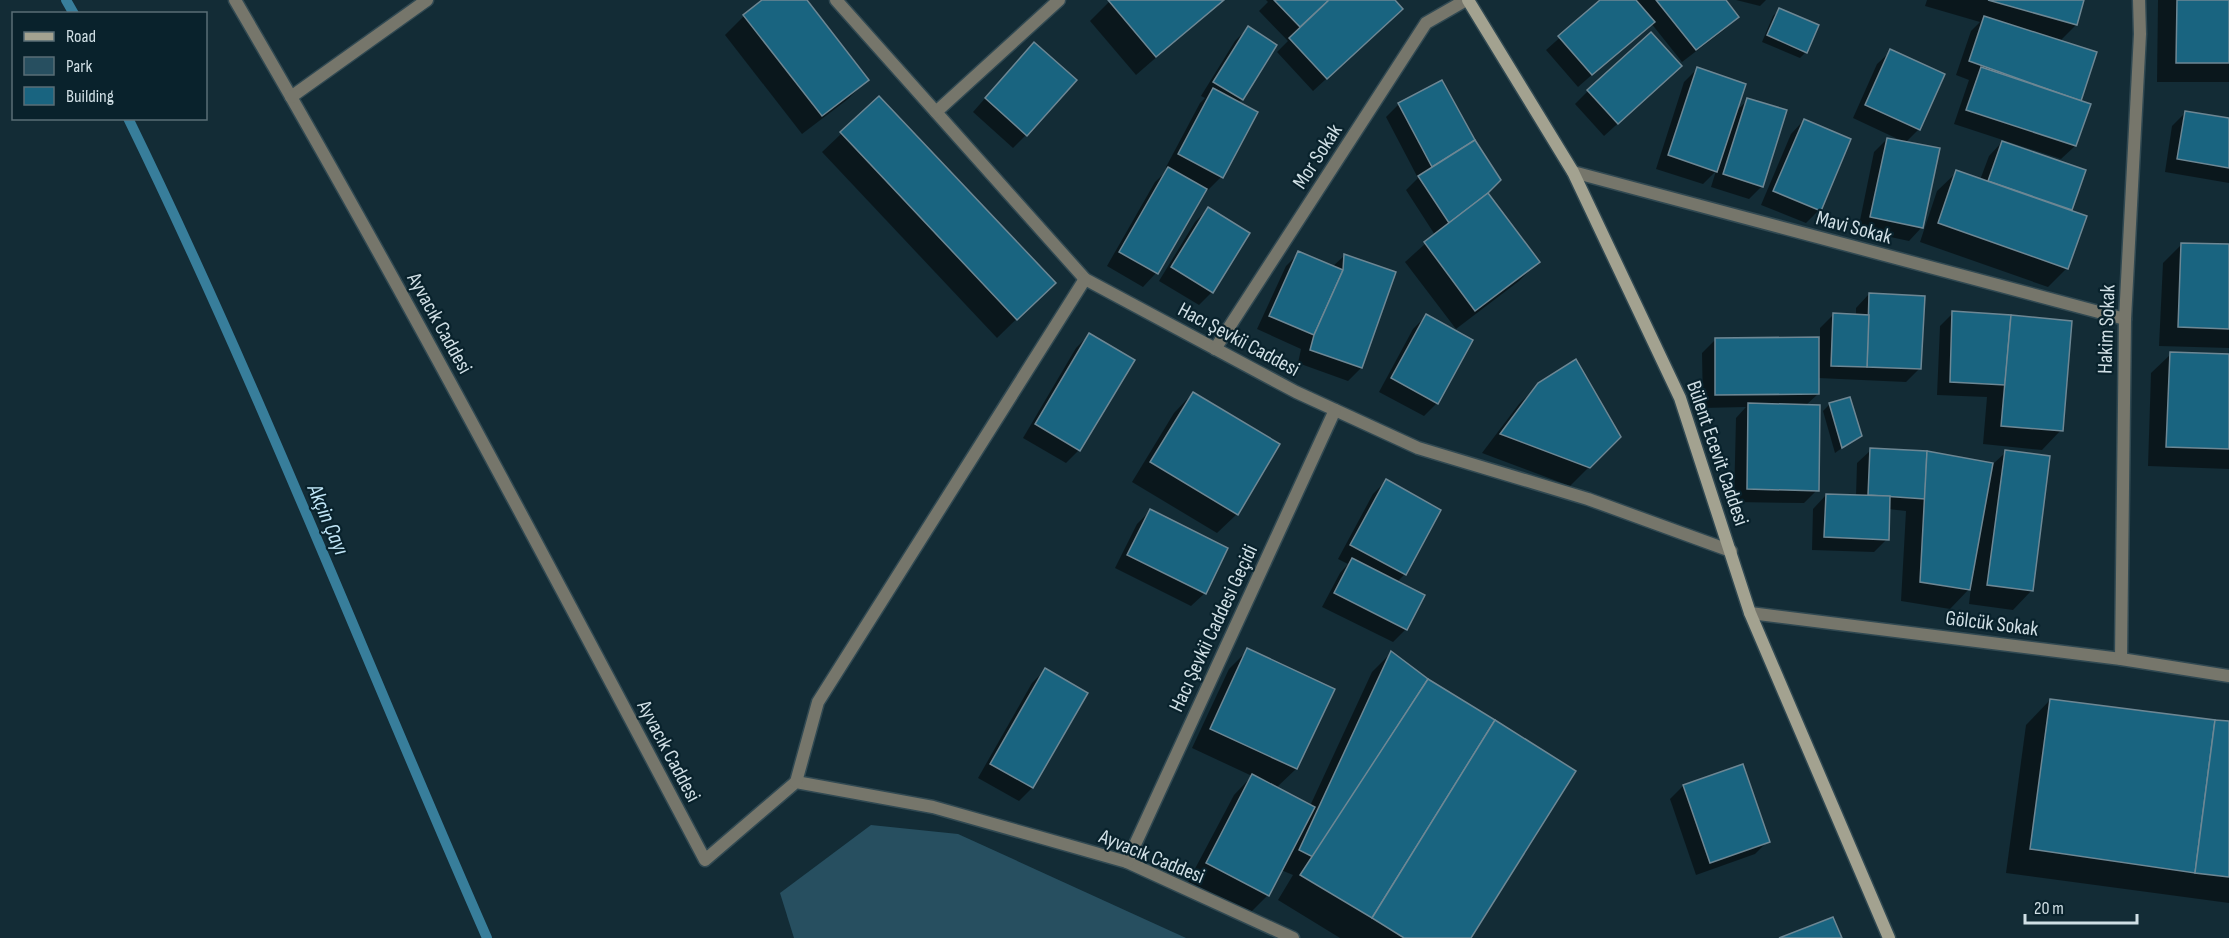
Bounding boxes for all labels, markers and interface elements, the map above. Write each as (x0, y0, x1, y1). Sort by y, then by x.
legend (12, 12, 207, 120)
text: Road (66, 26, 96, 47)
text: Park (66, 56, 92, 77)
text: Building (66, 86, 114, 107)
street label: Mor Sokak (1287, 119, 1348, 193)
street label: Mavi Sokak (1813, 205, 1895, 250)
street label: Ayvacık Caddesi (401, 268, 478, 378)
street label: Hakim Sokak (2092, 284, 2121, 374)
street label: Hacı Şevkii Caddesi (1174, 297, 1304, 382)
street label: Bülent Ecevit Caddesi (1681, 377, 1754, 529)
water label: Akçin Çayı (300, 479, 355, 559)
street label: Hacı Şevkii Caddesi Geçidi (1164, 541, 1263, 716)
street label: Gölcük Sokak (1944, 605, 2040, 642)
street label: Ayvacık Caddesi (631, 695, 706, 806)
street label: Ayvacık Caddesi (1094, 824, 1208, 889)
scale bar (2025, 887, 2138, 925)
text: 20 m (2034, 898, 2064, 919)

